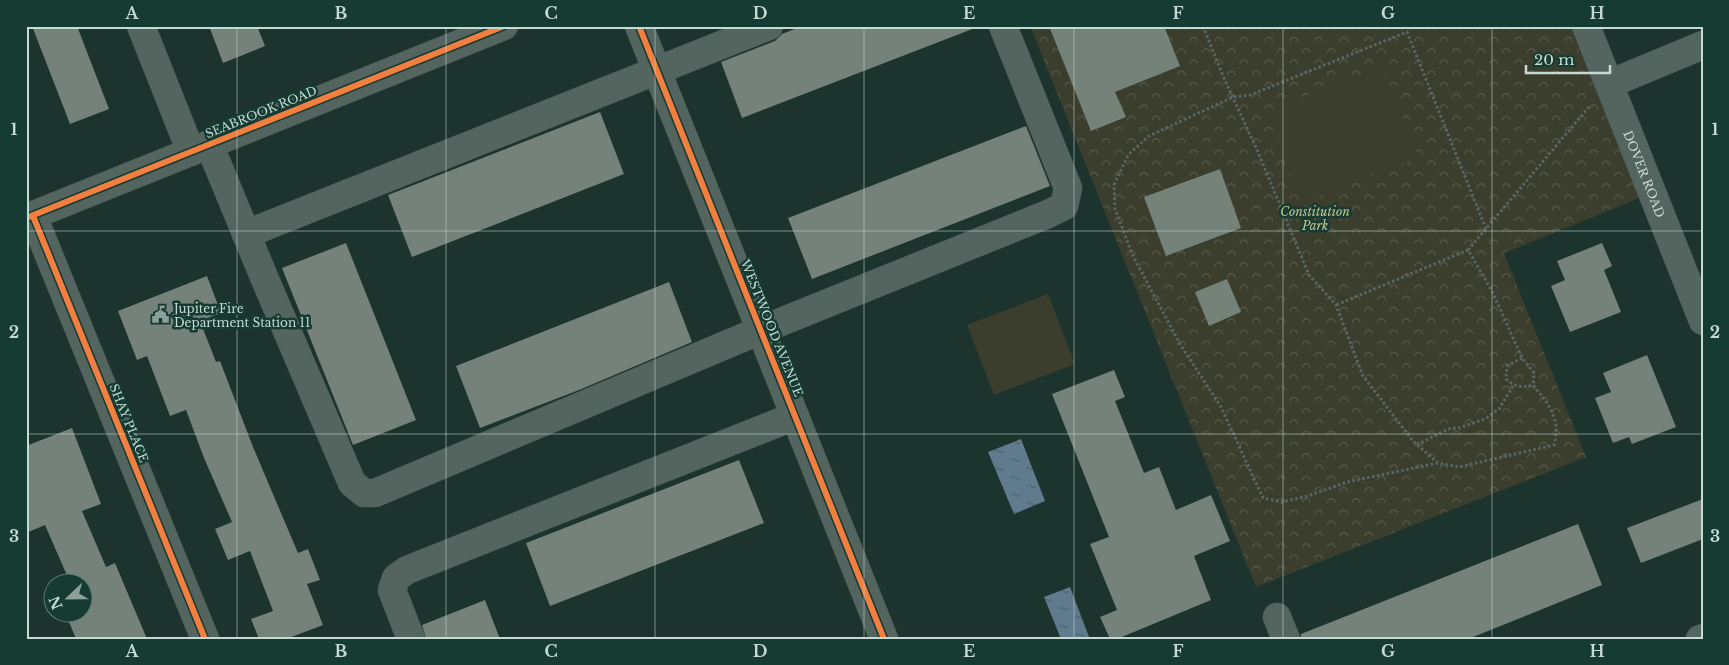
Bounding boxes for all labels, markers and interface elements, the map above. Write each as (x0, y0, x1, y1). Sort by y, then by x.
text: A (125, 3, 140, 23)
text: B (335, 3, 348, 23)
text: C (544, 3, 558, 23)
text: D (753, 3, 767, 23)
text: E (963, 3, 975, 23)
text: F (1172, 3, 1184, 23)
text: G (1381, 3, 1395, 23)
text: H (1589, 3, 1605, 23)
scale bar (1526, 42, 1610, 74)
text: 20 m (1534, 50, 1574, 69)
street label: SEABROOK ROAD (203, 83, 319, 141)
text: 1 (11, 119, 18, 139)
text: 1 (1712, 119, 1719, 139)
street label: DOVER ROAD (1621, 128, 1669, 220)
park label: Constitution Park (1280, 204, 1350, 233)
street label: WESTWOOD AVENUE (737, 256, 806, 399)
place label: Jupiter Fire Department Station 11 (172, 301, 310, 330)
public building icon: Jupiter Fire Department Station 11 (150, 305, 170, 325)
text: 2 (9, 322, 19, 342)
text: 2 (1710, 322, 1720, 342)
street label: SHAY PLACE (106, 382, 152, 465)
text: 3 (9, 526, 19, 546)
text: 3 (1710, 526, 1720, 546)
north arrow (42, 572, 92, 622)
text: N (45, 593, 67, 612)
text: A (125, 641, 140, 661)
text: B (335, 641, 348, 661)
text: C (544, 641, 558, 661)
text: D (753, 641, 767, 661)
text: E (963, 641, 975, 661)
text: F (1172, 641, 1184, 661)
text: G (1381, 641, 1395, 661)
text: H (1589, 641, 1605, 661)

